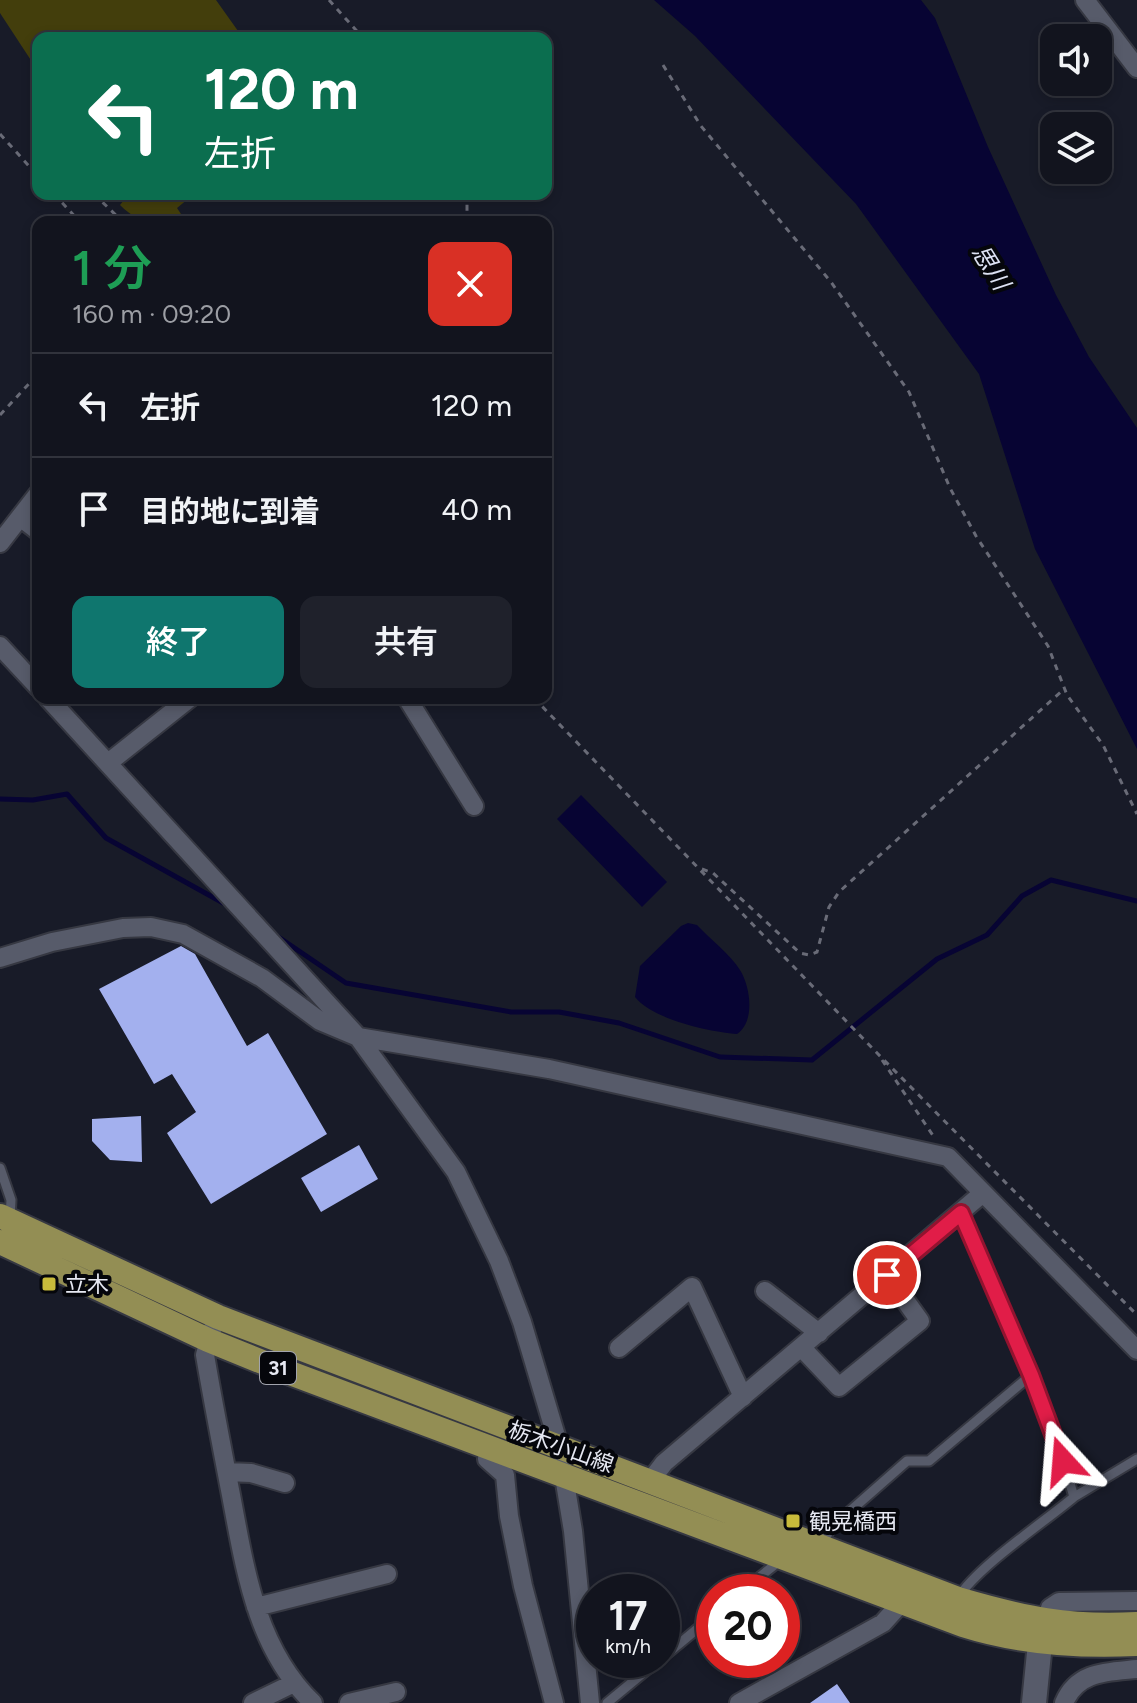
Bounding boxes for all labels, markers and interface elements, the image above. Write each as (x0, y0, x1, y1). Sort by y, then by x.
map controls (1040, 24, 1112, 184)
button: sound (1040, 24, 1112, 96)
text: 120 m (204, 56, 359, 123)
icon: left (72, 64, 176, 168)
button: layers (1040, 112, 1112, 184)
text: 左折 (204, 132, 276, 175)
text: 1 分 (72, 239, 152, 297)
water label: 思川 (966, 239, 1018, 298)
button: close (428, 242, 512, 326)
text: 160 m · 09:20 (72, 298, 231, 330)
icon: left (72, 383, 116, 427)
text: 120 m (431, 387, 512, 424)
text: 左折 (140, 389, 200, 426)
icon: arrive (72, 487, 116, 531)
text: 40 m (441, 491, 512, 528)
text: 目的地に到着 (140, 493, 320, 530)
button: 終了 (72, 596, 284, 688)
button: 共有 (300, 596, 512, 688)
pin (853, 1241, 921, 1309)
icon: arrive (865, 1253, 909, 1297)
place label: 立木 (65, 1271, 109, 1298)
marker: 立木 (40, 1275, 58, 1293)
road number: 31 (260, 1352, 296, 1384)
street label: 栃木小山線 (505, 1416, 617, 1478)
position arrow (1021, 1419, 1105, 1503)
place label: 観晃橋西 (809, 1508, 897, 1535)
marker: 観晃橋西 (784, 1512, 802, 1530)
speed limit sign: 20 (696, 1574, 800, 1678)
text: 17 (608, 1592, 648, 1640)
text: km/h (605, 1634, 651, 1658)

